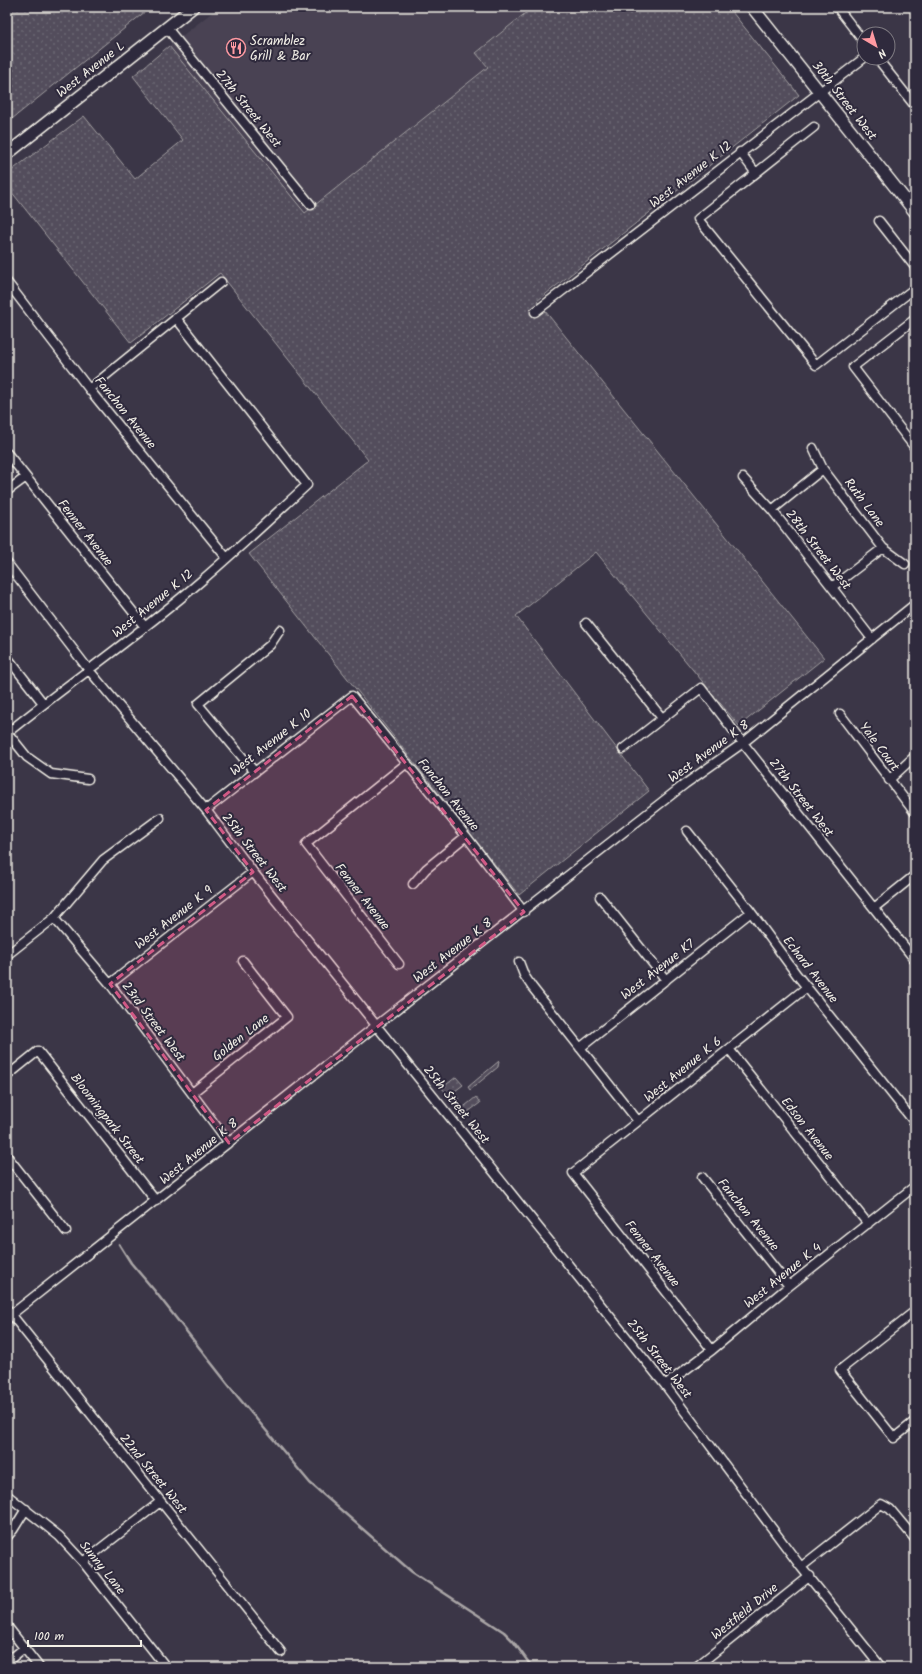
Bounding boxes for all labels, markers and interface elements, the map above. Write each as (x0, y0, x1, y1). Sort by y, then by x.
north arrow (856, 26, 896, 66)
place label: Scramblez Grill & Bar (250, 31, 311, 67)
street label: West Avenue L (52, 36, 130, 104)
restaurant icon: Scramblez Grill & Bar (225, 37, 247, 59)
text: N (873, 44, 890, 62)
street label: 30th Street West (806, 57, 882, 146)
street label: 27th Street West (210, 65, 287, 153)
street label: West Avenue K 12 (645, 136, 737, 214)
street label: Fanchon Avenue (89, 372, 161, 454)
street label: Ruth Lane (838, 474, 890, 532)
street label: Fenner Avenue (52, 495, 118, 571)
street label: 28th Street West (780, 505, 857, 596)
street label: West Avenue K 12 (108, 564, 198, 644)
street label: West Avenue K 10 (226, 704, 317, 782)
street label: West Avenue K 8 (664, 715, 754, 789)
street label: Yale Court (853, 718, 905, 777)
street label: Fanchon Avenue (412, 754, 484, 836)
street label: 27th Street West (763, 754, 839, 843)
street label: 25th Street West (216, 809, 293, 898)
street label: Fenner Avenue (329, 859, 395, 935)
street label: West Avenue K 9 (130, 880, 218, 955)
street label: West Avenue K 8 (409, 913, 497, 989)
street label: Echard Avenue (777, 932, 843, 1008)
street label: West Avenue K7 (616, 934, 700, 1006)
street label: 23rd Street West (116, 977, 191, 1067)
street label: Golden Lane (208, 1009, 274, 1067)
street label: West Avenue K 6 (639, 1032, 727, 1108)
street label: 25th Street West (417, 1061, 495, 1150)
street label: Bloomingpark Street (65, 1069, 150, 1170)
street label: Edson Avenue (775, 1093, 839, 1165)
street label: West Avenue K 8 (155, 1114, 243, 1190)
street label: Fanchon Avenue (712, 1174, 784, 1256)
street label: Fenner Avenue (619, 1216, 685, 1292)
street label: West Avenue K 4 (739, 1238, 827, 1314)
street label: 25th Street West (621, 1315, 698, 1404)
street label: 22nd Street West (114, 1429, 193, 1520)
street label: Sunny Lane (74, 1536, 130, 1600)
street label: Westfield Drive (707, 1578, 783, 1646)
scale bar (28, 1622, 141, 1648)
text: 100 m (34, 1627, 65, 1646)

